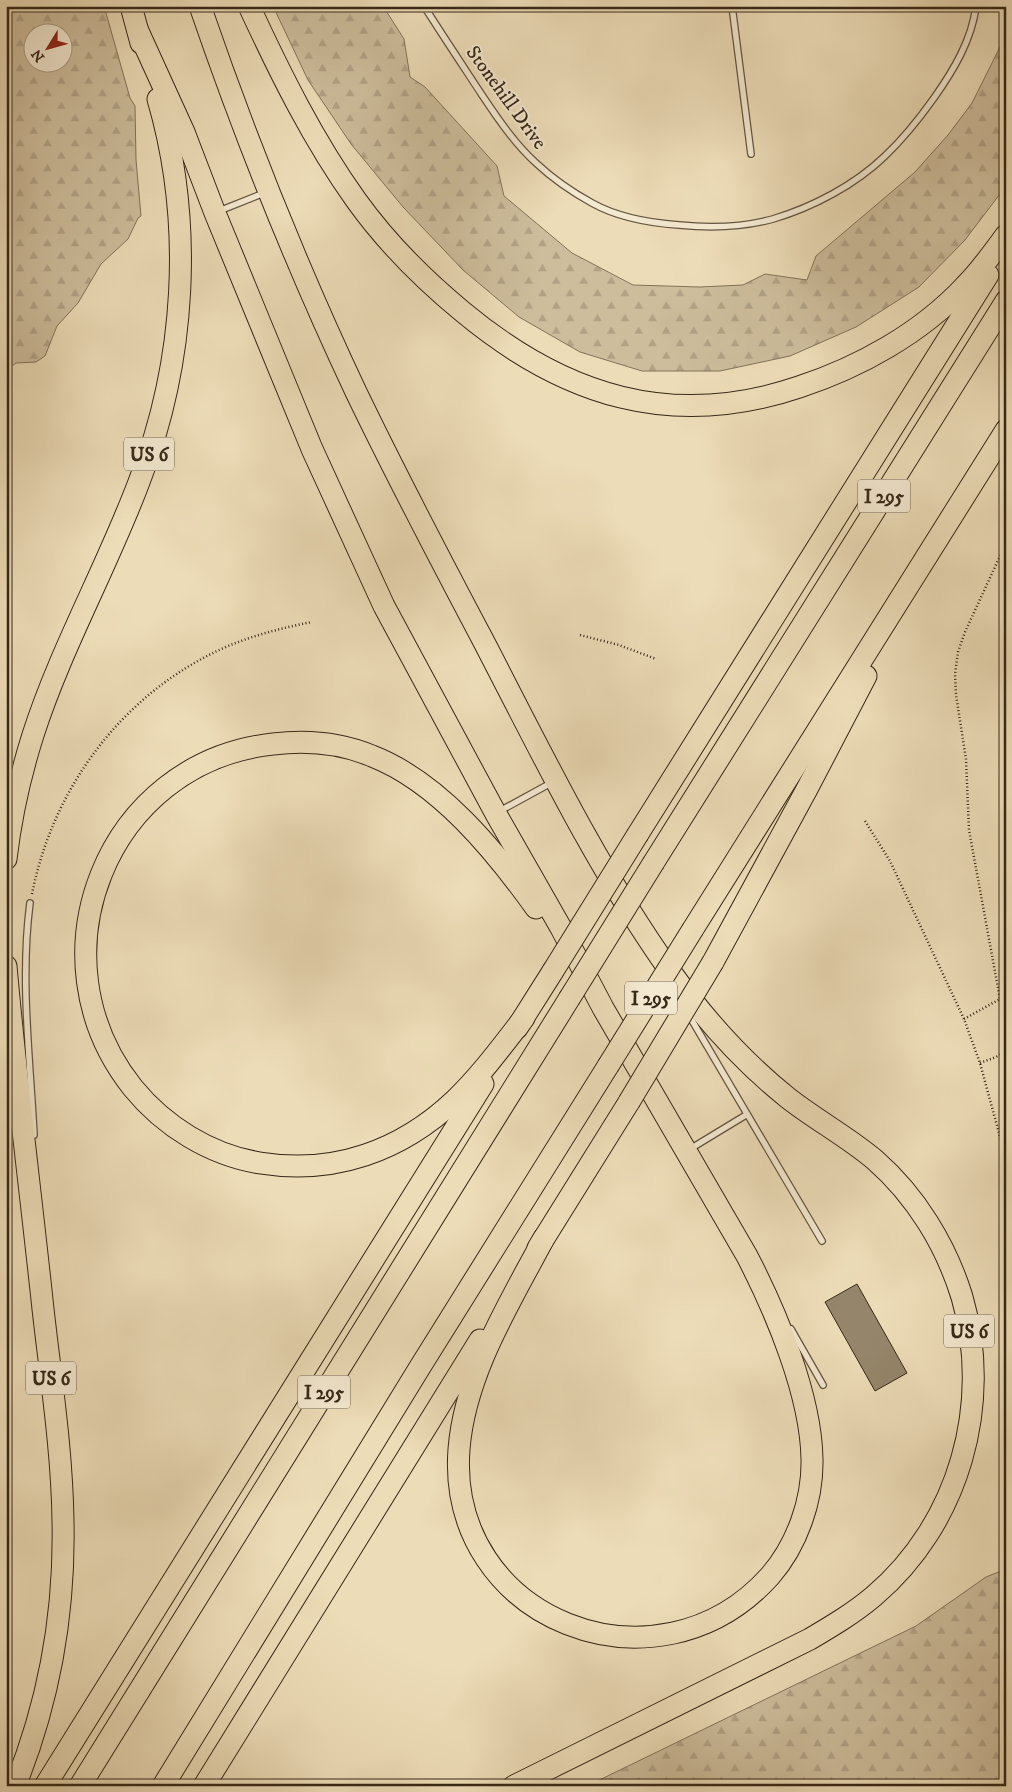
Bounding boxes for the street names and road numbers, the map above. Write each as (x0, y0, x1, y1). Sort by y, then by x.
street label: Stonehill Drive (460, 41, 552, 154)
road number: US 6 (124, 438, 174, 470)
road number: I 295 (858, 480, 910, 512)
road number: I 295 (625, 981, 677, 1014)
road number: US 6 (944, 1314, 994, 1348)
road number: US 6 (26, 1362, 76, 1395)
road number: I 295 (298, 1375, 350, 1408)

